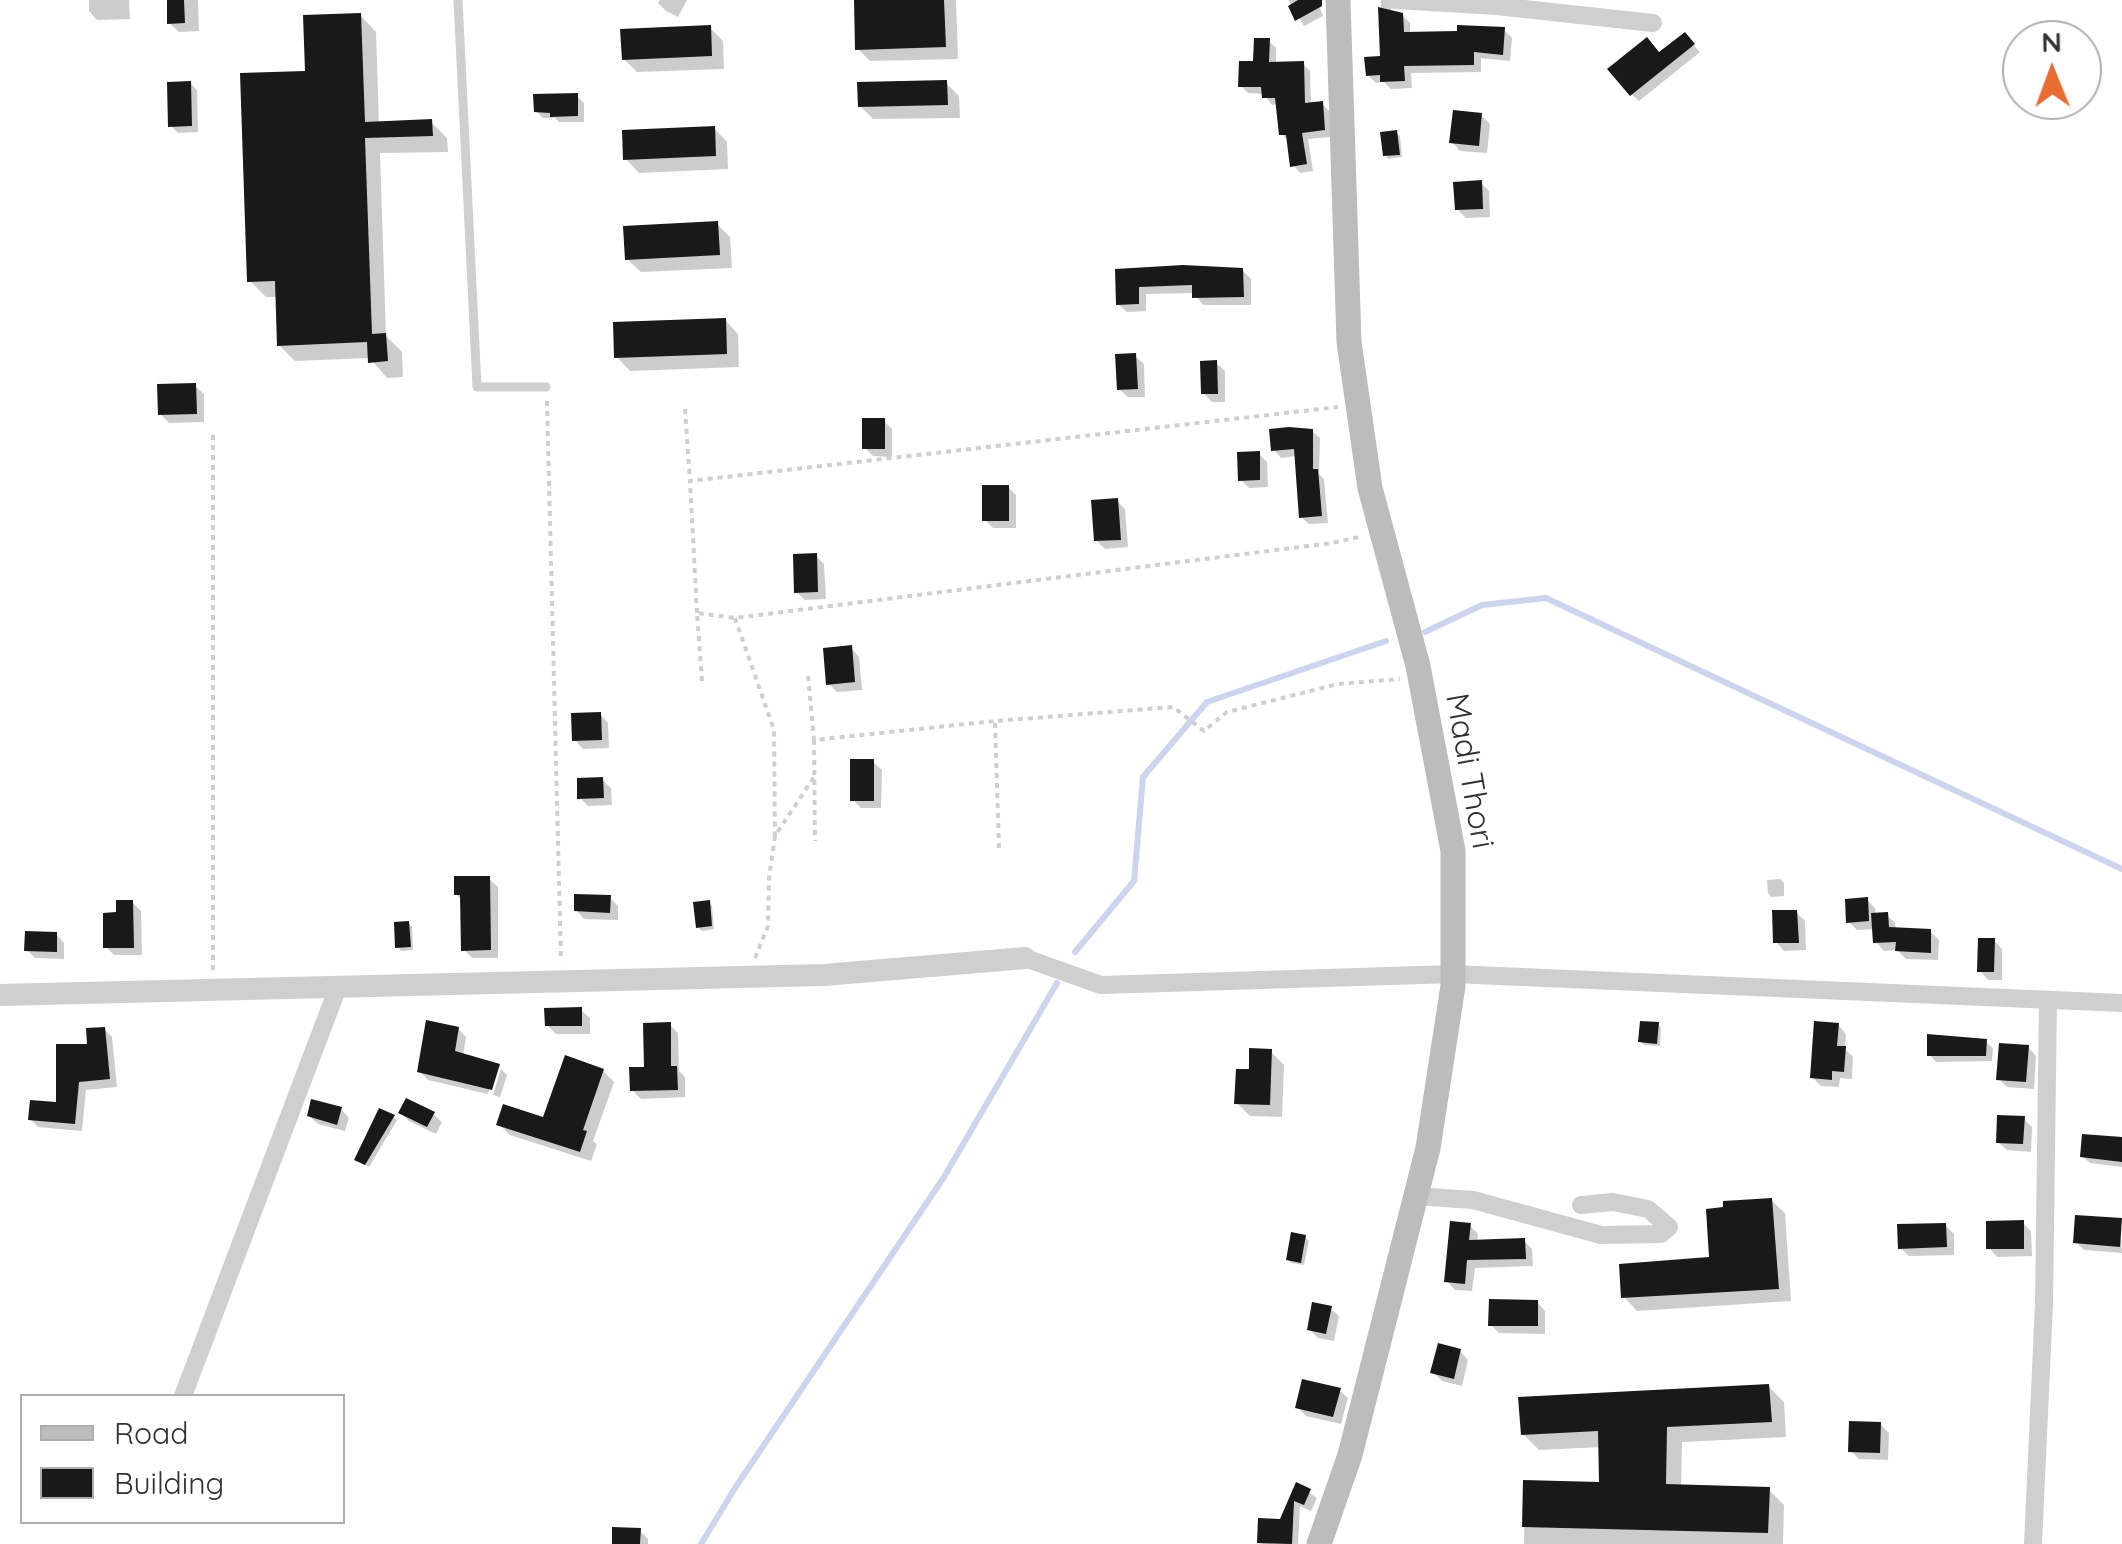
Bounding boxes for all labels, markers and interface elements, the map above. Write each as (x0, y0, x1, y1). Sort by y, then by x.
north arrow (2002, 20, 2102, 120)
text: N (2041, 24, 2062, 59)
street label: Madi Thori (1436, 690, 1502, 852)
legend (20, 1394, 345, 1524)
text: Road (114, 1414, 188, 1452)
text: Building (114, 1464, 224, 1502)

